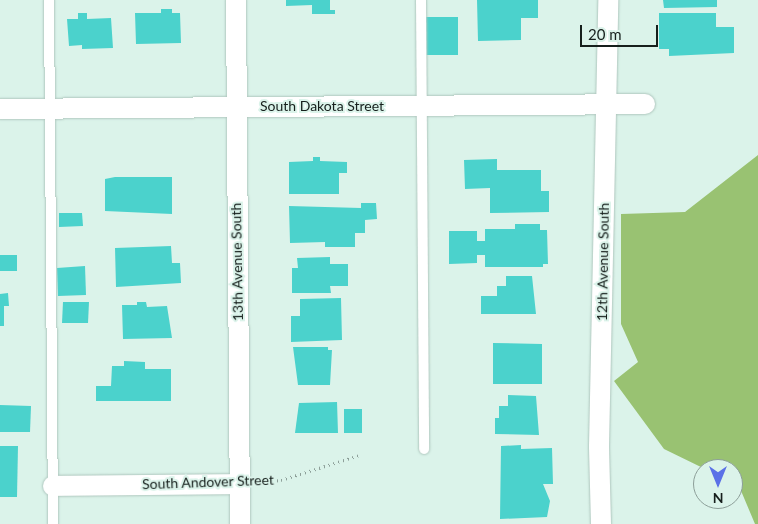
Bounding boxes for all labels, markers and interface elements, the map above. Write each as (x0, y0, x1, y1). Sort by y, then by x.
scale bar (583, 15, 660, 47)
text: 20 m (588, 25, 622, 43)
street label: South Dakota Street (260, 98, 384, 114)
street label: 13th Avenue South (228, 203, 246, 321)
street label: 12th Avenue South (594, 203, 612, 321)
north arrow (693, 459, 743, 509)
street label: South Andover Street (141, 471, 275, 493)
text: N (713, 490, 723, 507)

